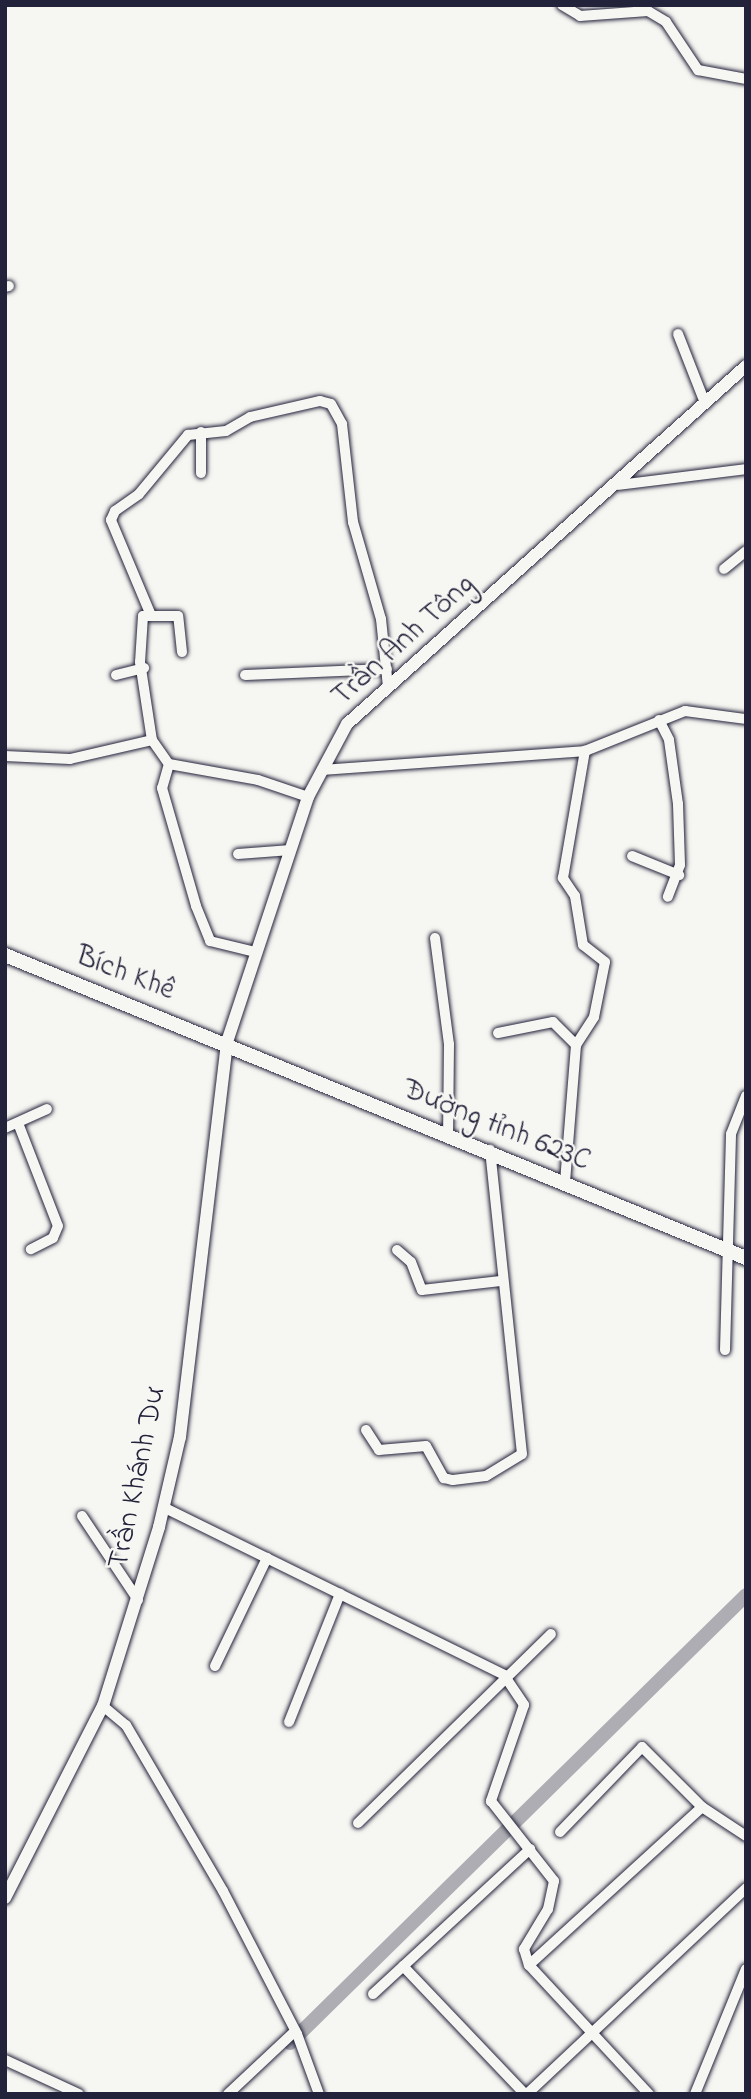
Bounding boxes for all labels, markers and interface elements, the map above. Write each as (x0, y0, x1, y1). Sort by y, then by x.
street label: Trần Anh Tông (325, 567, 483, 715)
street label: Bích Khê (71, 939, 179, 1009)
street label: Đường tỉnh 623C (397, 1072, 595, 1180)
street label: Trần Khánh Dư (101, 1384, 175, 1572)

